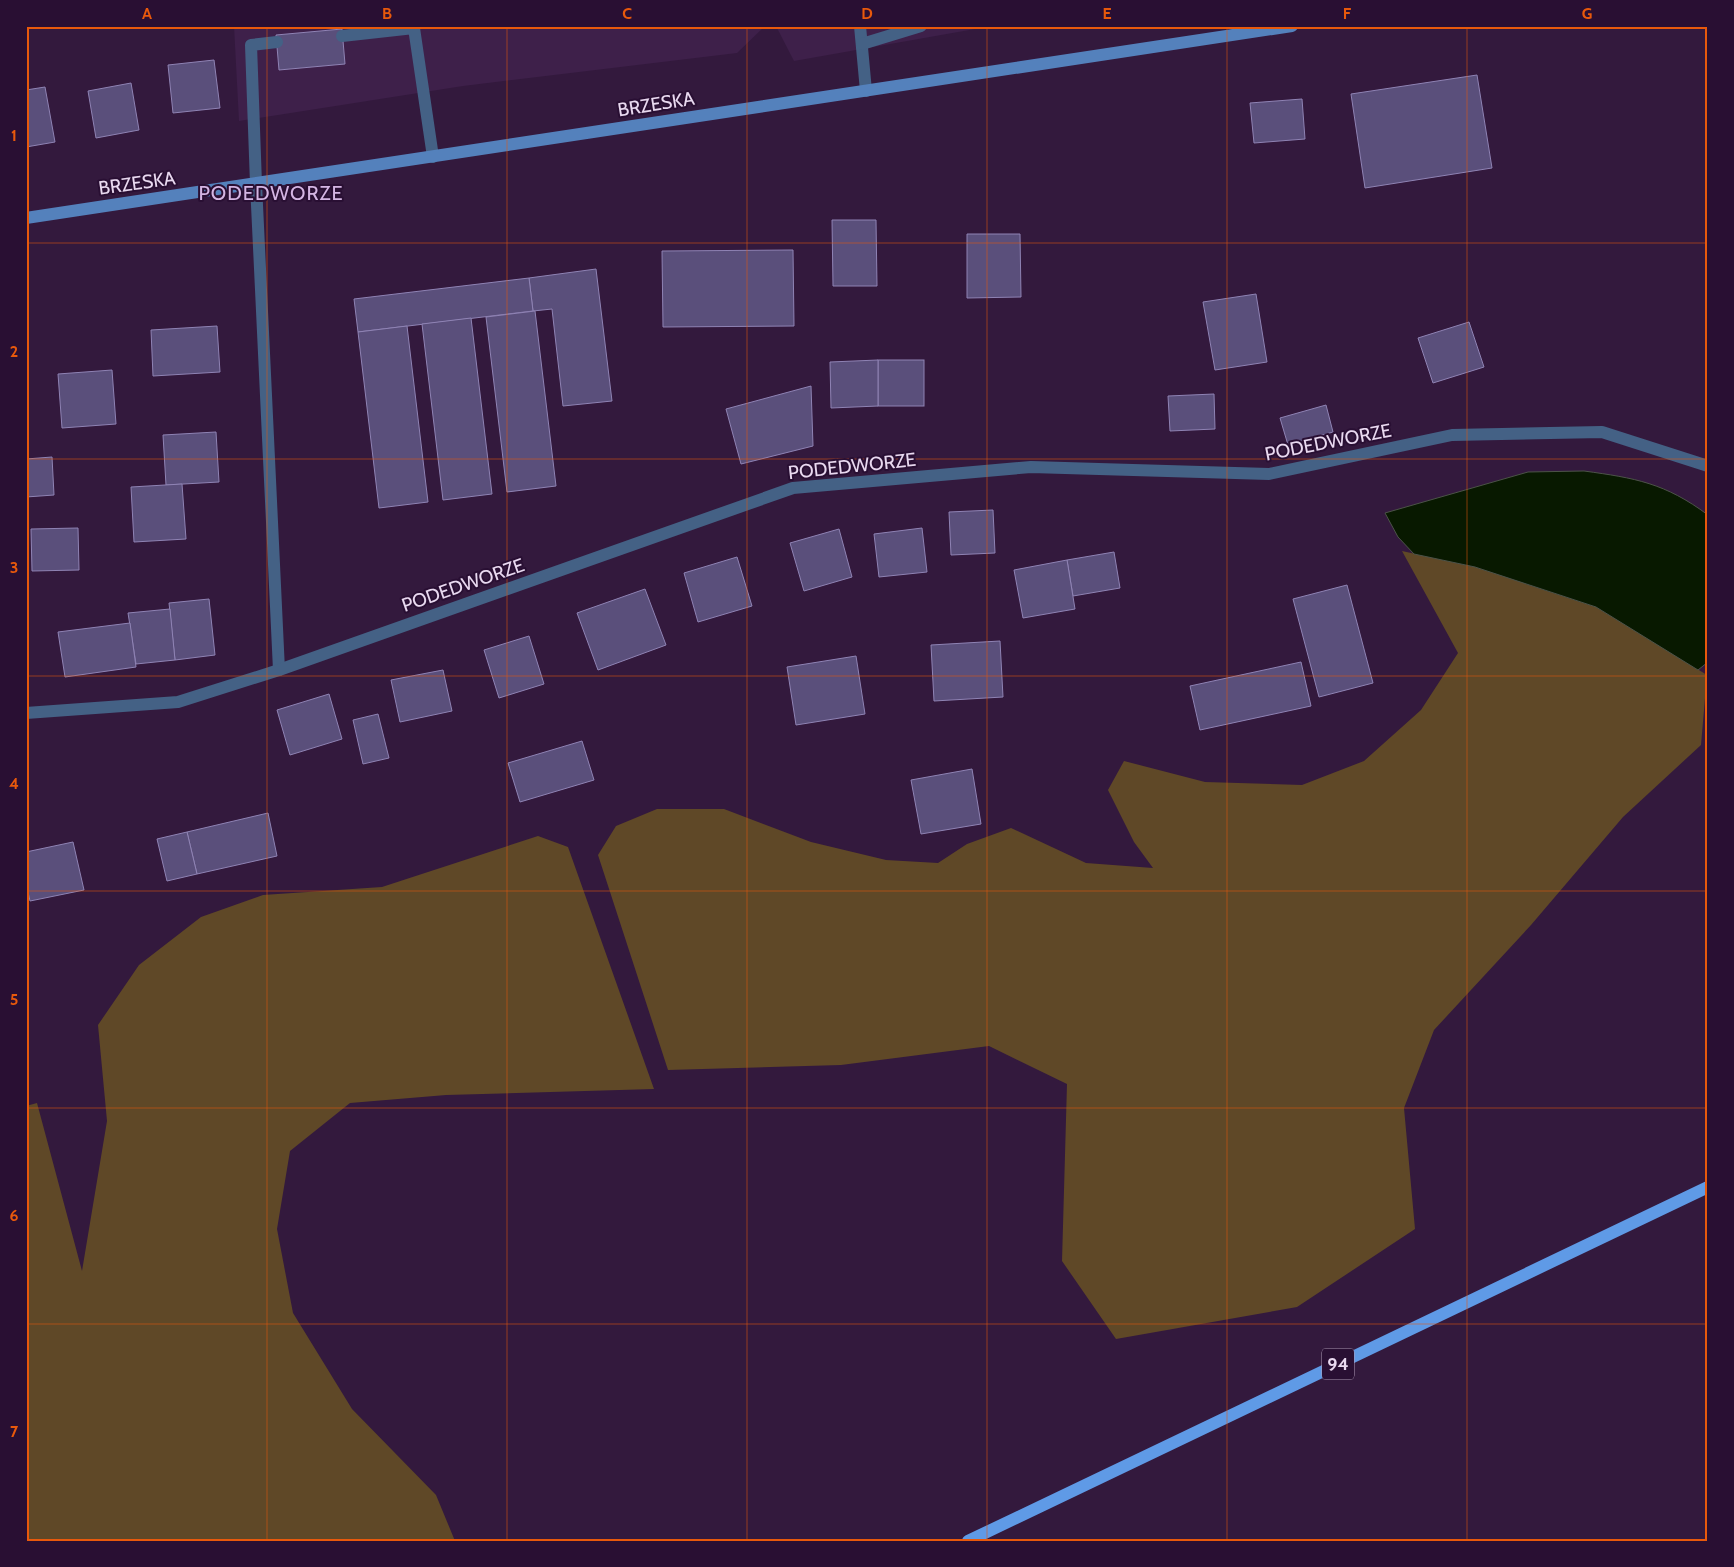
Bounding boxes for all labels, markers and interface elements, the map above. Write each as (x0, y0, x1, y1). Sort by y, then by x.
text: A (142, 4, 152, 23)
text: B (382, 4, 392, 23)
text: C (622, 4, 632, 23)
text: D (861, 4, 873, 23)
text: E (1102, 4, 1112, 23)
text: F (1343, 4, 1352, 23)
text: G (1582, 4, 1592, 23)
street label: BRZESKA (616, 87, 696, 121)
text: 1 (11, 126, 17, 145)
street label: BRZESKA (97, 166, 177, 200)
district label: PODEDWORZE (198, 181, 344, 205)
text: 2 (10, 342, 18, 361)
street label: PODEDWORZE (1263, 418, 1393, 466)
street label: PODEDWORZE (787, 448, 917, 484)
street label: PODEDWORZE (399, 553, 527, 617)
text: 3 (10, 558, 18, 577)
text: 4 (9, 774, 19, 793)
text: 5 (10, 990, 18, 1009)
text: 6 (10, 1206, 19, 1225)
road number: 94 (1322, 1348, 1354, 1380)
text: 7 (10, 1422, 19, 1441)

